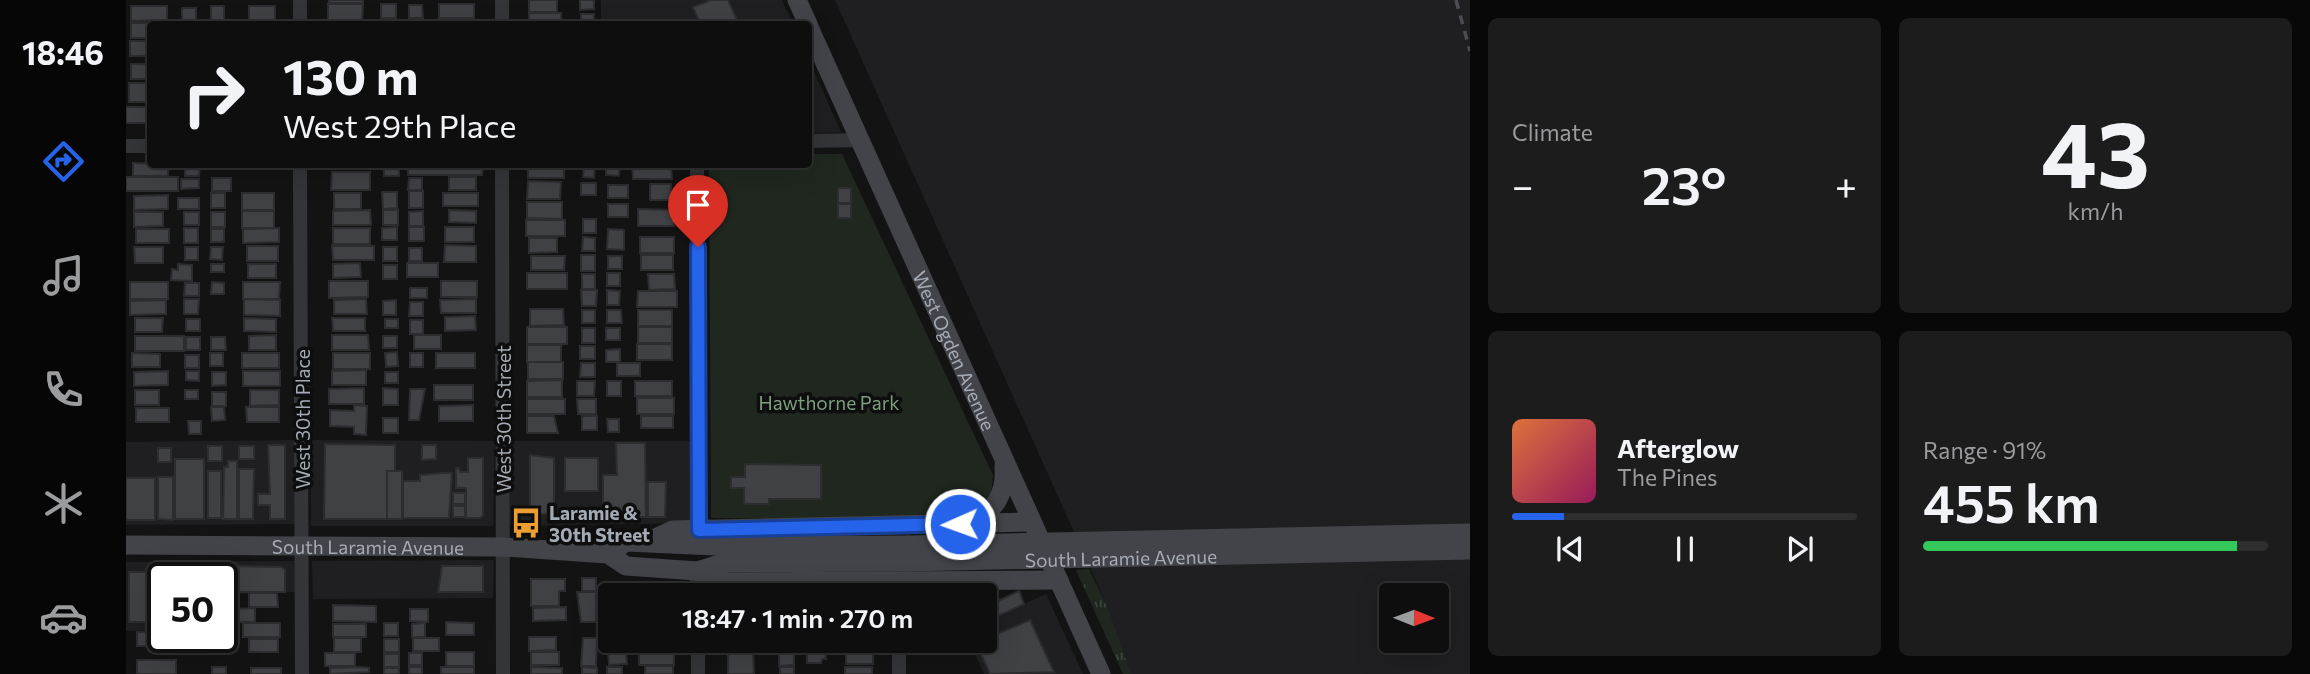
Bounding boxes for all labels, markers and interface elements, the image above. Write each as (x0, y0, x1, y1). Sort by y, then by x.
text: 18:46 (22, 32, 104, 72)
text: 130 m (283, 45, 418, 105)
icon: right (168, 49, 259, 140)
text: 43 (2041, 95, 2150, 207)
text: West 29th Place (283, 105, 516, 145)
text: Climate (1512, 118, 1593, 146)
icon: directions (39, 137, 88, 186)
text: 23° (1642, 152, 1727, 216)
text: − (1512, 161, 1534, 208)
text: + (1835, 161, 1857, 208)
pin (668, 175, 728, 247)
icon: arrive (679, 186, 717, 224)
text: km/h (2068, 197, 2123, 225)
icon: music (39, 251, 88, 300)
street label: West Ogden Avenue (909, 267, 1001, 434)
street label: West 30th Street (492, 345, 515, 493)
street label: West 30th Place (291, 349, 314, 489)
icon: phone (39, 365, 88, 414)
park label: Hawthorne Park (758, 391, 900, 414)
text: Afterglow (1617, 432, 1739, 463)
text: Range · 91% (1923, 436, 2046, 464)
text: The Pines (1617, 463, 1718, 491)
text: 455 km (1923, 470, 2100, 534)
icon: climate (39, 479, 88, 528)
position arrow (923, 487, 997, 561)
place label: Laramie & 30th Street (549, 501, 650, 546)
bus stop icon: Laramie & 30th Street (509, 506, 543, 540)
icon: previous (1551, 530, 1589, 568)
icon: pause (1666, 530, 1704, 568)
icon: next (1781, 530, 1819, 568)
street label: South Laramie Avenue (272, 534, 464, 558)
street label: South Laramie Avenue (1025, 544, 1217, 571)
speed limit sign: 50 (147, 562, 238, 653)
north arrow (1379, 583, 1449, 653)
map controls (1379, 583, 1449, 653)
icon: car (39, 593, 88, 642)
text: 18:47 · 1 min · 270 m (682, 602, 913, 633)

